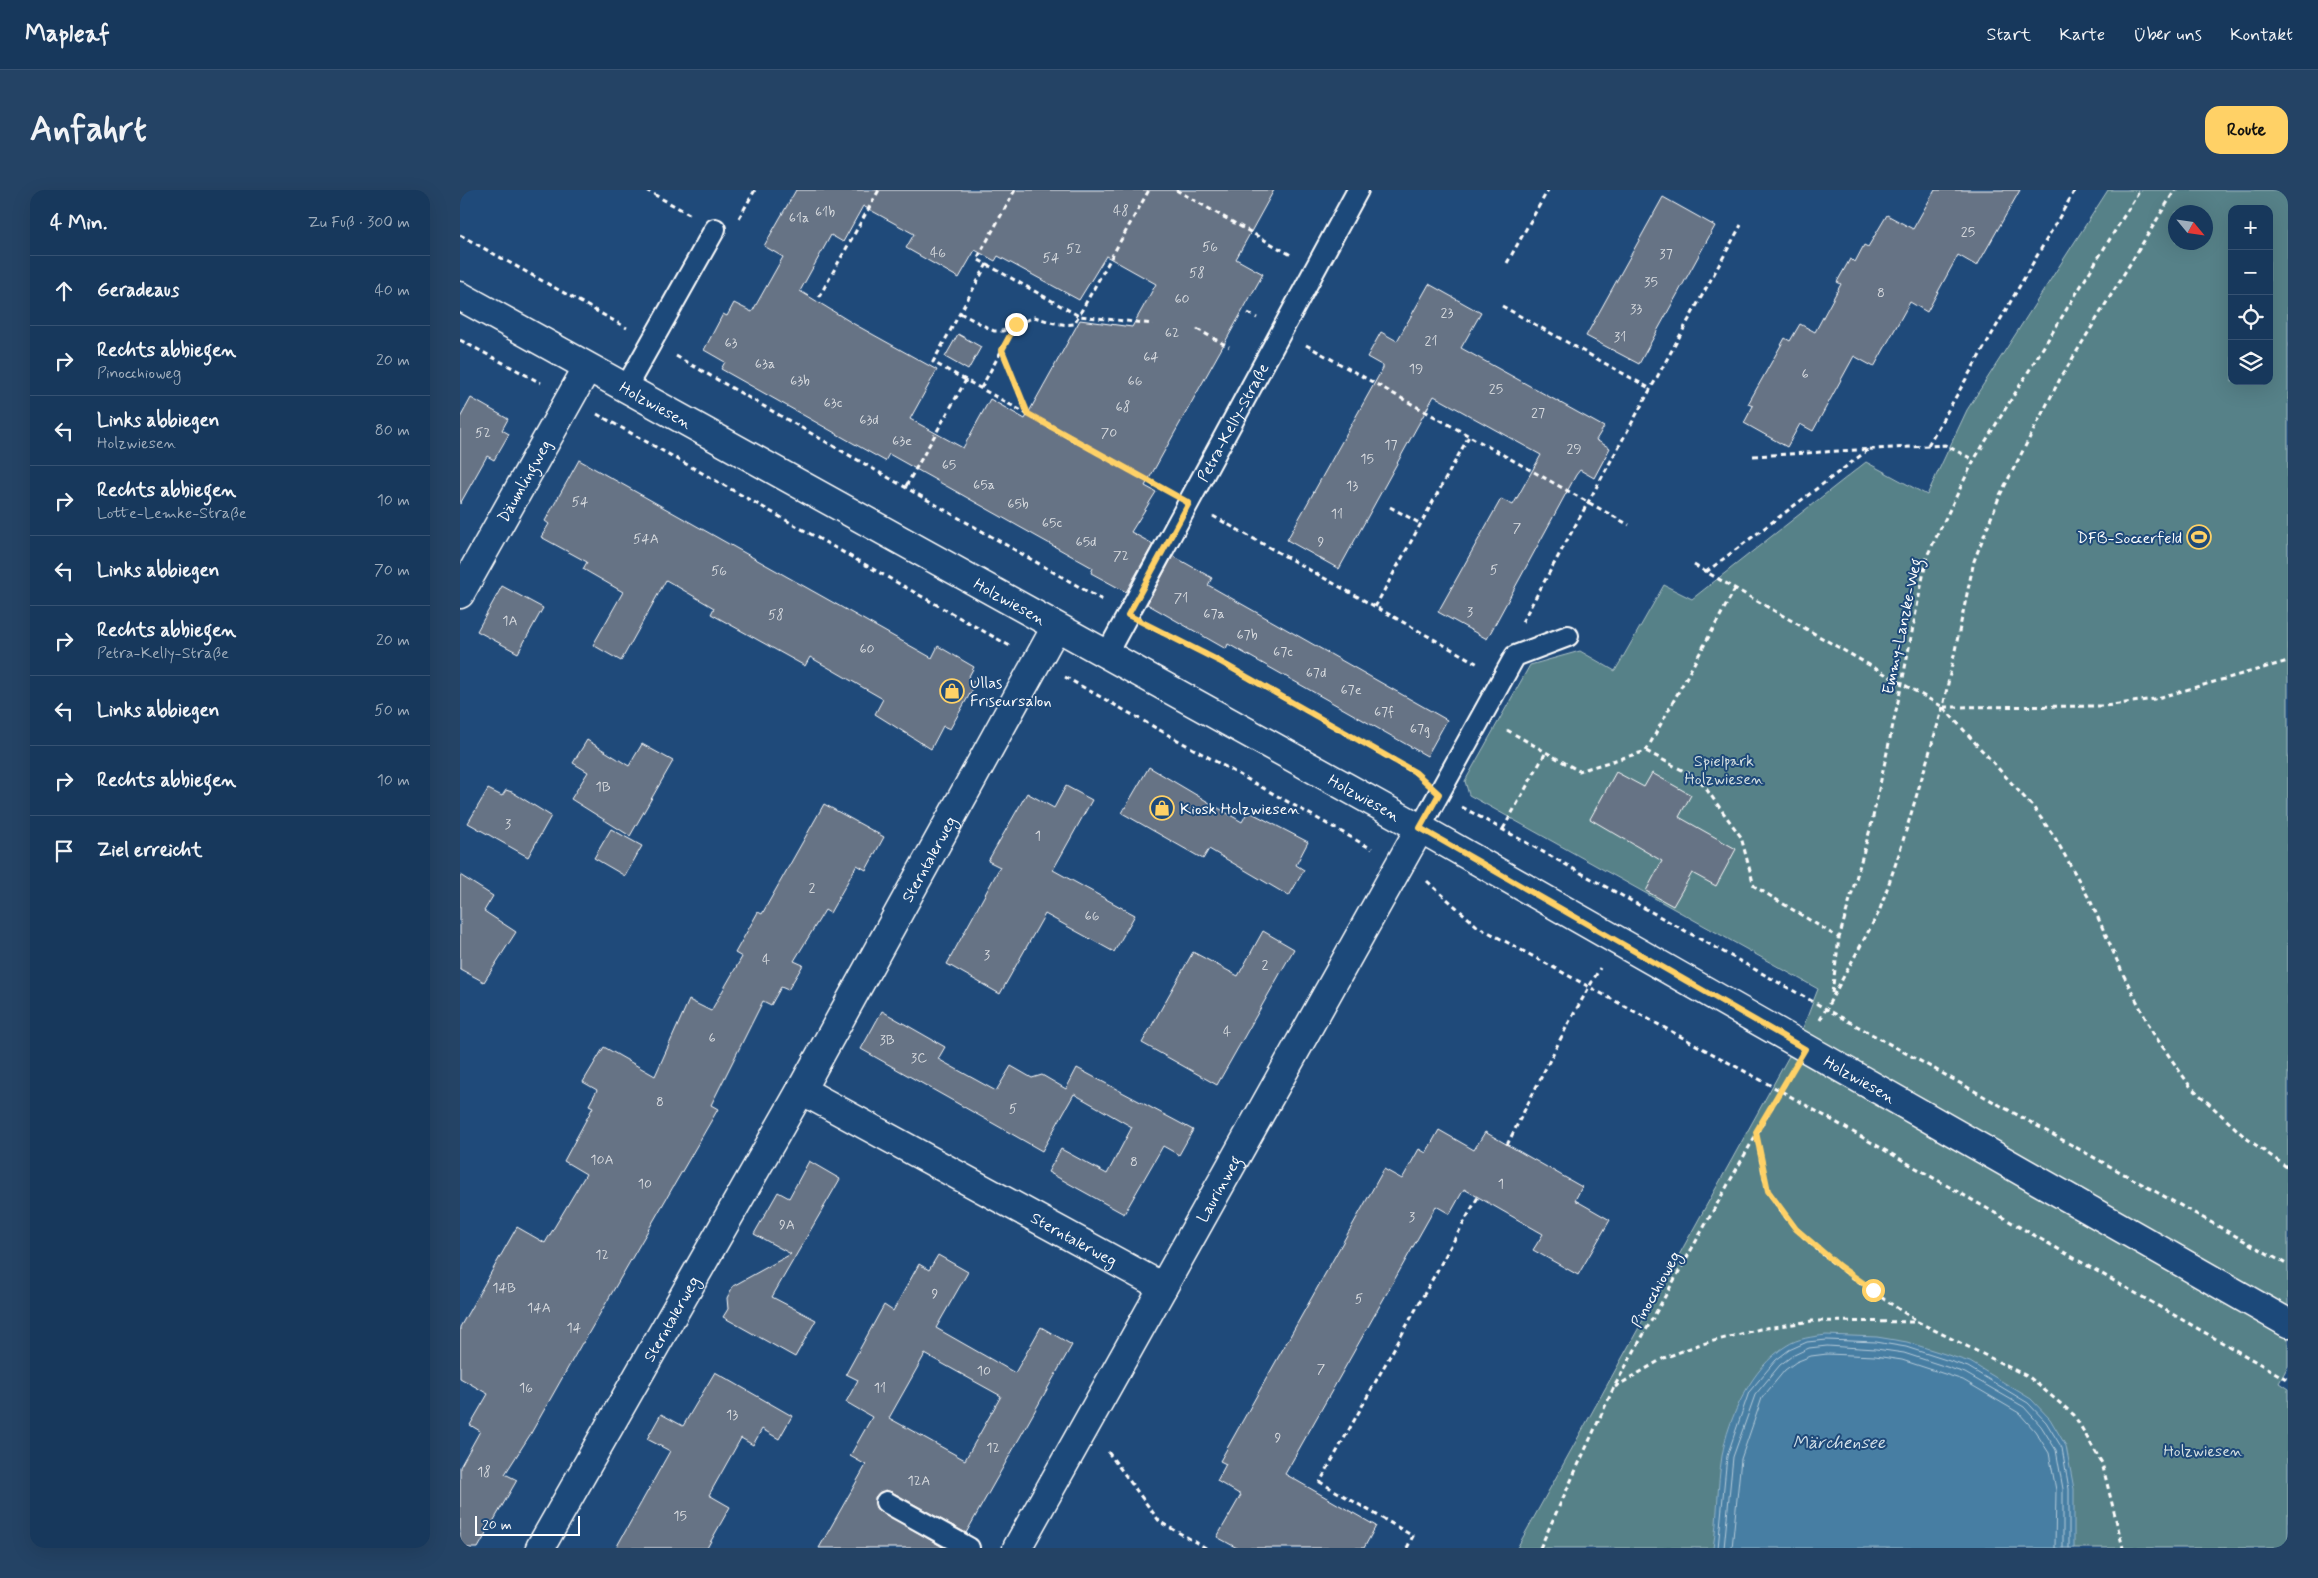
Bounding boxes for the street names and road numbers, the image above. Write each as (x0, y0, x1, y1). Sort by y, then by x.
street label: Petra-Kelly-Straße (1193, 360, 1274, 486)
street label: Holzwiesen (615, 377, 695, 435)
street label: Däumlingweg (493, 436, 557, 526)
street label: Emmy-Lanzke-Weg (1878, 556, 1928, 696)
street label: Holzwiesen (970, 574, 1050, 631)
street label: Holzwiesen (1324, 770, 1404, 827)
street label: Sterntalerweg (897, 813, 963, 906)
street label: Holzwiesen (1820, 1051, 1899, 1109)
street label: Laurinweg (1192, 1152, 1248, 1226)
street label: Sterntalerweg (1027, 1208, 1120, 1273)
street label: Pinocchioweg (1627, 1248, 1687, 1332)
street label: Sterntalerweg (639, 1273, 706, 1366)

